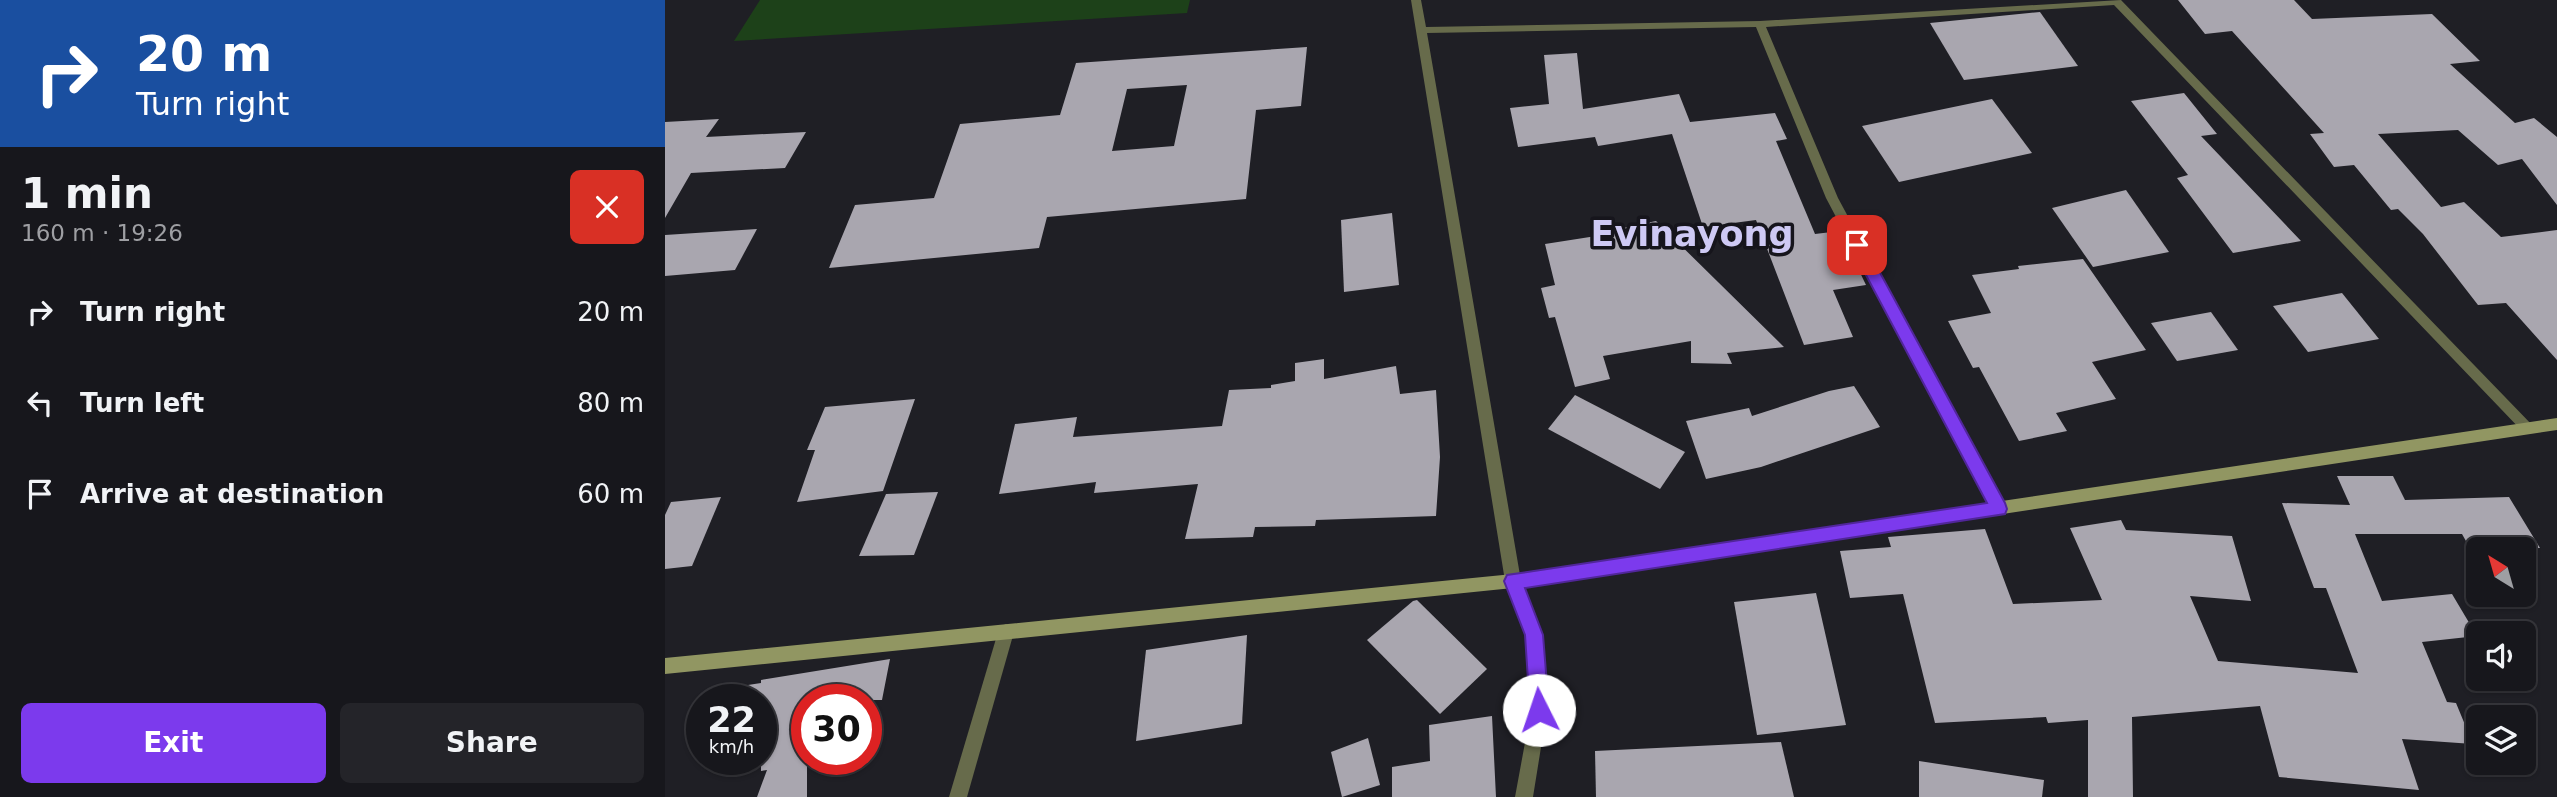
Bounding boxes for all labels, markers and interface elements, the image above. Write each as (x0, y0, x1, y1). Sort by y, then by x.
text: 20 m (136, 26, 272, 83)
icon: right (21, 28, 112, 119)
text: Turn right (136, 85, 289, 123)
text: 1 min (21, 169, 153, 218)
button: close (570, 170, 644, 244)
district label: Evinayong (1590, 214, 1794, 254)
pin (1827, 215, 1887, 275)
text: 160 m · 19:26 (21, 220, 183, 246)
icon: arrive (1838, 226, 1876, 264)
icon: right (21, 293, 59, 331)
text: Turn right (80, 297, 225, 327)
text: 20 m (577, 297, 644, 327)
icon: left (21, 384, 59, 422)
text: Turn left (80, 388, 204, 418)
text: 80 m (577, 388, 644, 418)
icon: arrive (21, 475, 59, 513)
text: Arrive at destination (80, 479, 384, 509)
text: 60 m (577, 479, 644, 509)
north arrow (2466, 537, 2536, 607)
map controls (2466, 537, 2536, 775)
button: sound (2466, 621, 2536, 691)
position arrow (1502, 673, 1576, 747)
speed limit sign: 30 (791, 684, 882, 775)
text: 22 (707, 700, 756, 740)
button: Exit (21, 703, 326, 783)
button: Share (340, 703, 644, 783)
button: layers (2466, 705, 2536, 775)
text: km/h (709, 736, 754, 757)

